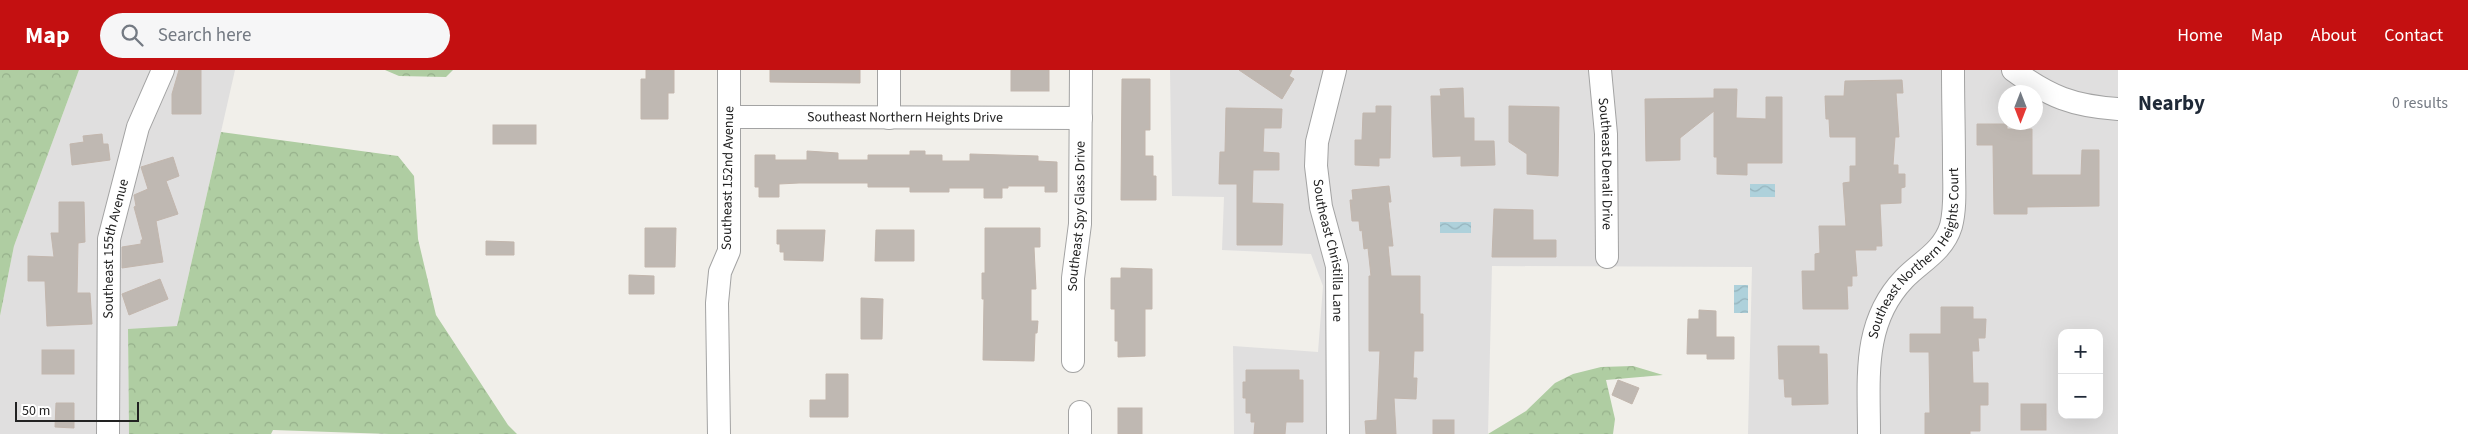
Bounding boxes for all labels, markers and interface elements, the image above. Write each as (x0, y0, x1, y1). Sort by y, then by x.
search box (100, 13, 450, 58)
text: Map (25, 18, 70, 53)
icon: search (118, 21, 146, 49)
text: Search here (158, 22, 251, 49)
text: Home (2177, 23, 2223, 48)
text: Map (2251, 23, 2283, 48)
text: About (2311, 23, 2356, 48)
text: Contact (2384, 23, 2443, 48)
north arrow (1998, 85, 2043, 130)
text: Nearby (2138, 88, 2205, 118)
text: 0 results (2392, 92, 2448, 114)
street label: Southeast Denali Drive (1593, 97, 1617, 230)
street label: Southeast 152nd Avenue (717, 106, 739, 250)
street label: Southeast Northern Heights Drive (807, 107, 1003, 128)
street label: Southeast Spy Glass Drive (1063, 141, 1091, 291)
street label: Southeast Northern Heights Court (1863, 167, 1964, 341)
street label: Southeast 155th Avenue (99, 177, 134, 319)
street label: Southeast Christilla Lane (1308, 178, 1347, 322)
map controls (2058, 329, 2103, 419)
button: + (2058, 329, 2103, 374)
button: − (2058, 374, 2103, 419)
scale bar (15, 399, 139, 422)
text: 50 m (22, 401, 50, 421)

